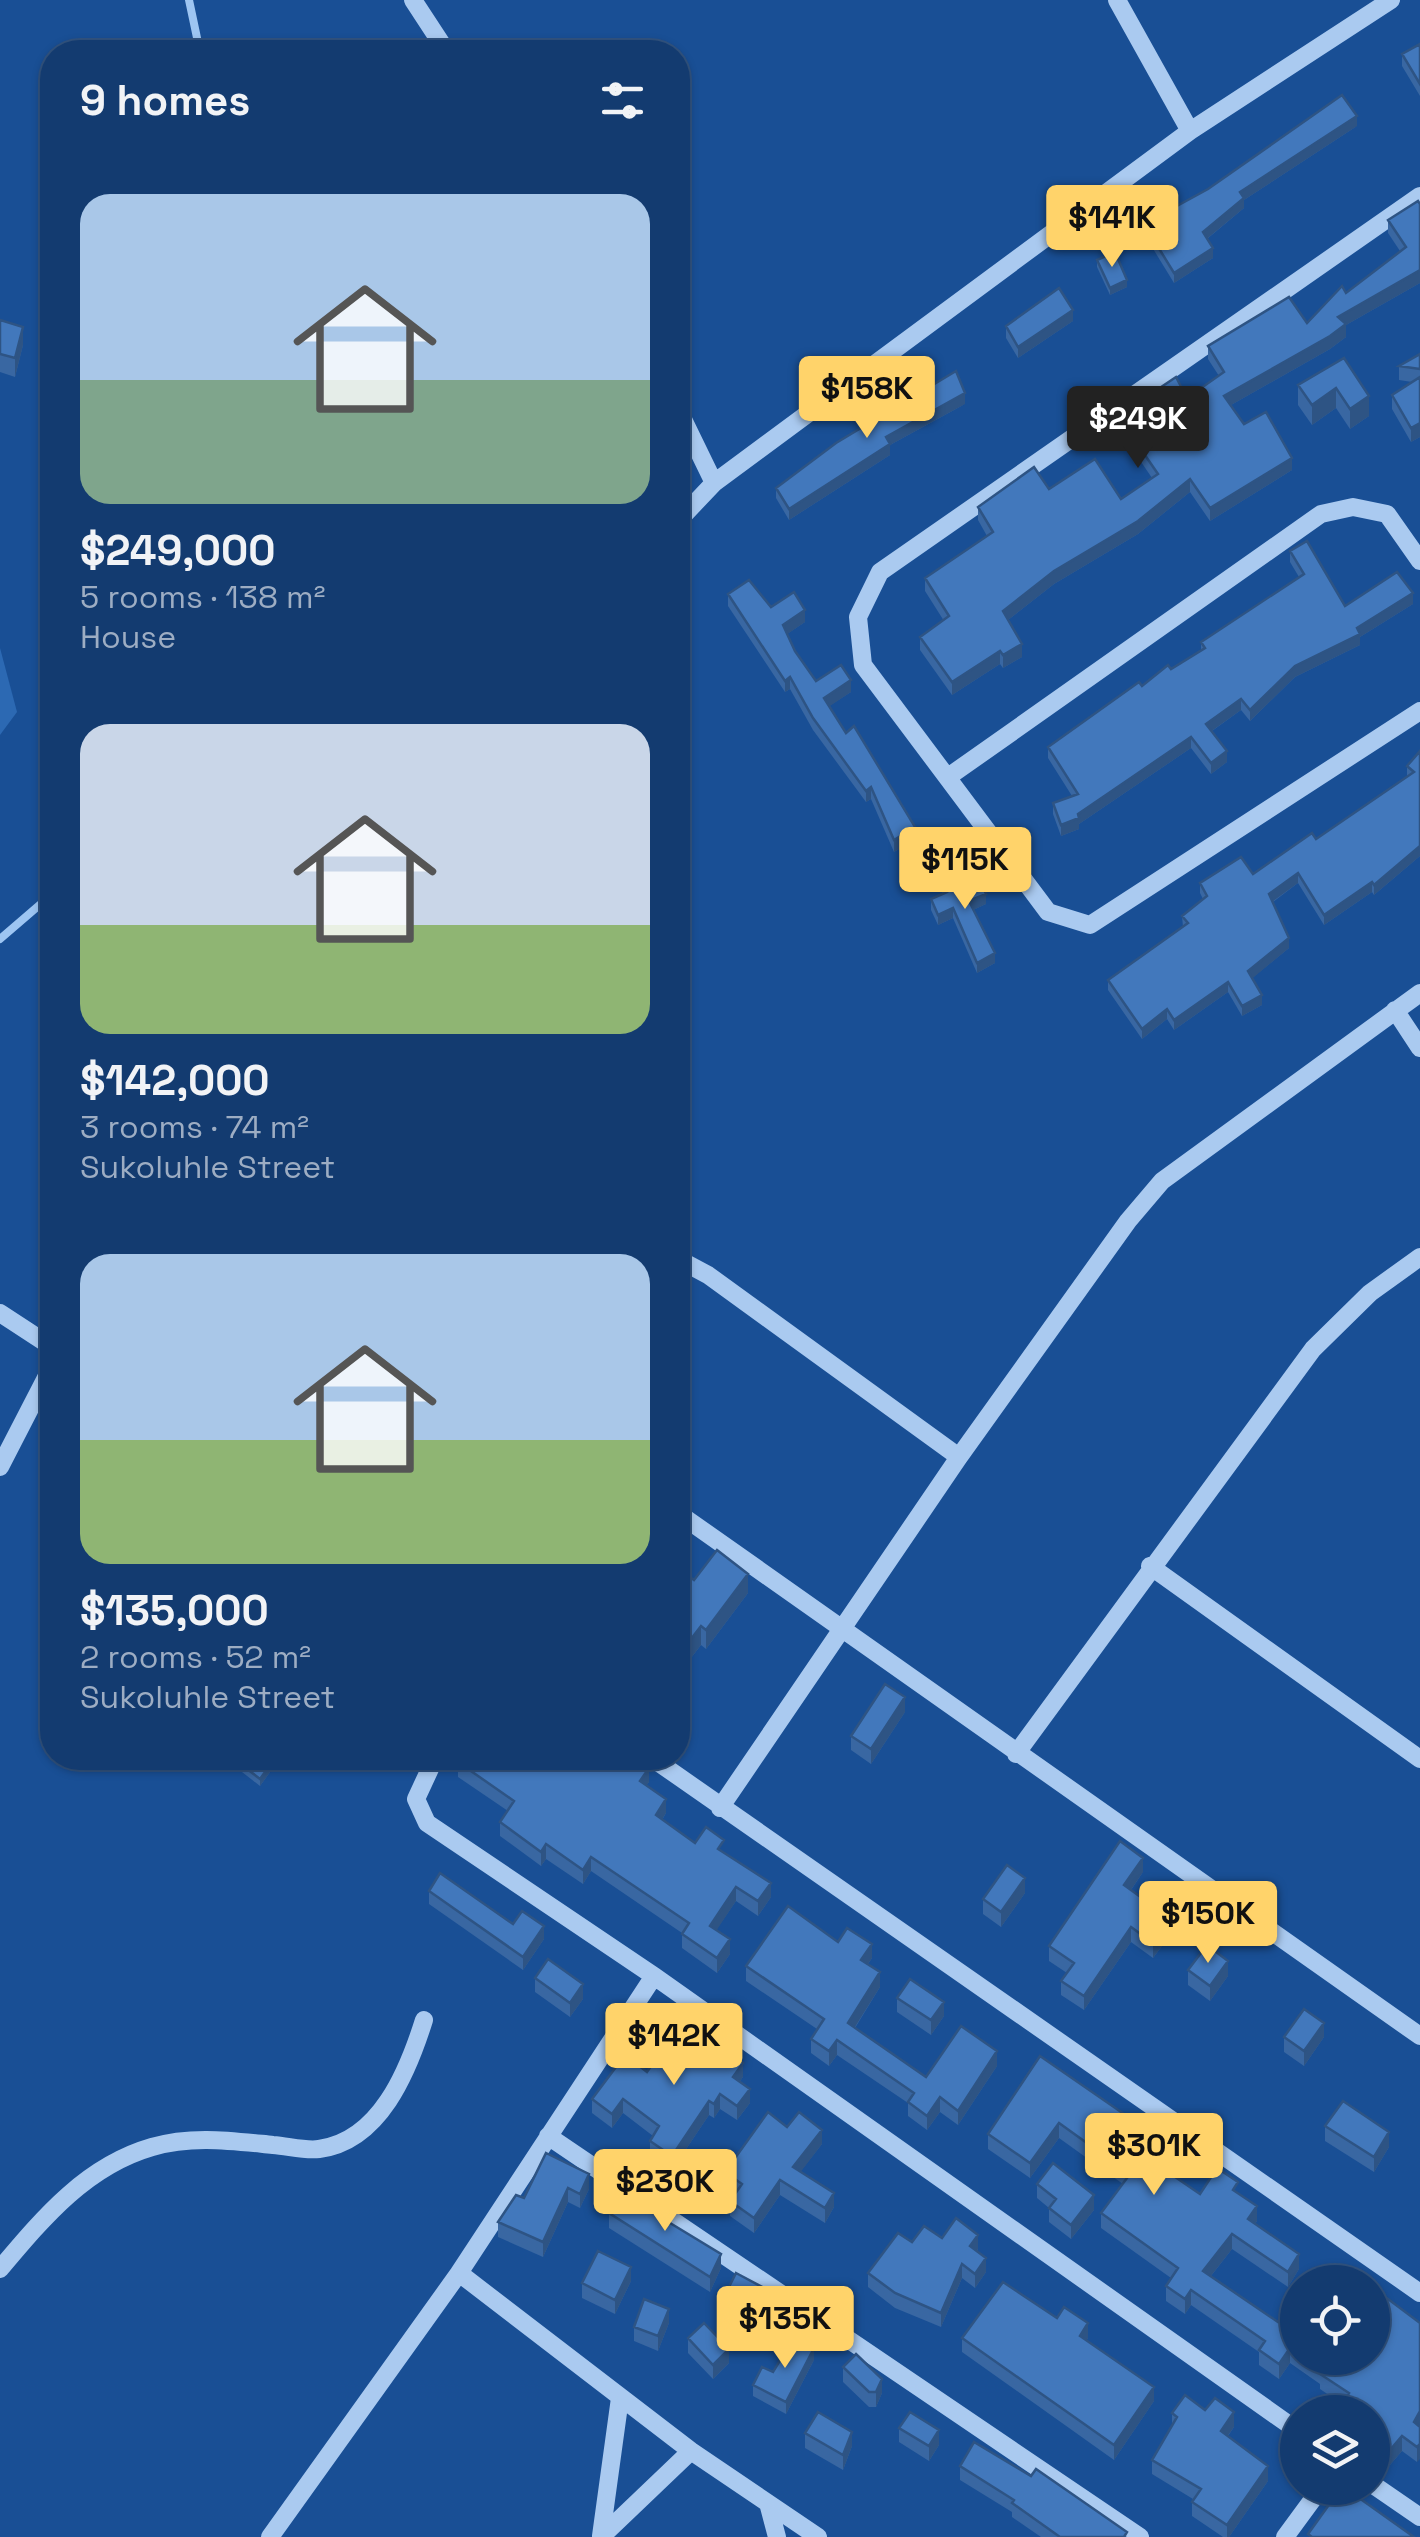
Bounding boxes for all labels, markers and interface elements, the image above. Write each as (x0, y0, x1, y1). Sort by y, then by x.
icon: filters (595, 73, 650, 128)
text: 9 homes (80, 74, 250, 127)
pin: $141K (1042, 185, 1182, 270)
text: $141K (1068, 197, 1156, 237)
icon: home (275, 259, 455, 439)
pin: $158K (797, 356, 937, 441)
text: $158K (821, 368, 913, 408)
pin: $249K (1068, 386, 1208, 471)
text: $249K (1089, 398, 1187, 438)
text: $249,000 (80, 524, 275, 577)
text: 5 rooms · 138 m² (80, 577, 325, 617)
text: House (80, 617, 176, 657)
icon: home (275, 789, 455, 969)
pin: $115K (895, 827, 1035, 912)
text: $115K (921, 839, 1009, 879)
text: $142,000 (80, 1054, 270, 1107)
text: 3 rooms · 74 m² (80, 1107, 309, 1147)
text: Sukoluhle Street (80, 1147, 335, 1187)
icon: home (275, 1319, 455, 1499)
text: $135,000 (80, 1584, 269, 1637)
text: 2 rooms · 52 m² (80, 1637, 311, 1677)
text: Sukoluhle Street (80, 1677, 335, 1717)
pin: $150K (1138, 1881, 1278, 1966)
text: $150K (1161, 1893, 1255, 1933)
pin: $142K (604, 2003, 744, 2088)
text: $142K (627, 2015, 721, 2055)
pin: $301K (1084, 2113, 1224, 2198)
text: $301K (1107, 2125, 1201, 2165)
pin: $230K (595, 2149, 735, 2234)
text: $230K (616, 2161, 714, 2201)
map controls (1280, 2265, 1390, 2505)
button: locate (1280, 2265, 1390, 2375)
pin: $135K (715, 2286, 855, 2371)
text: $135K (739, 2298, 831, 2338)
button: layers (1280, 2395, 1390, 2505)

